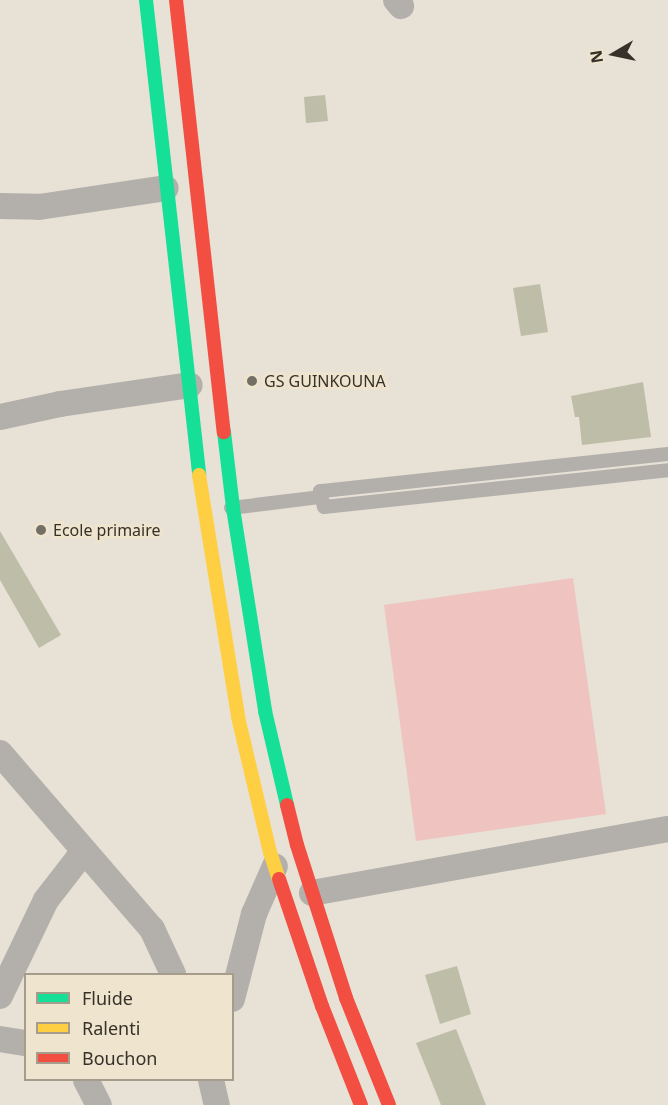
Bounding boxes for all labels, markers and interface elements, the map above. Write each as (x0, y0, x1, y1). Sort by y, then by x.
north arrow (584, 24, 644, 84)
text: N (584, 49, 608, 65)
place label: GS GUINKOUNA (264, 371, 386, 391)
marker: GS GUINKOUNA (245, 374, 259, 388)
place label: Ecole primaire (53, 520, 161, 540)
marker: Ecole primaire (34, 523, 48, 537)
legend (24, 973, 234, 1081)
text: Fluide (82, 986, 133, 1010)
text: Ralenti (82, 1016, 140, 1040)
text: Bouchon (82, 1046, 158, 1070)

